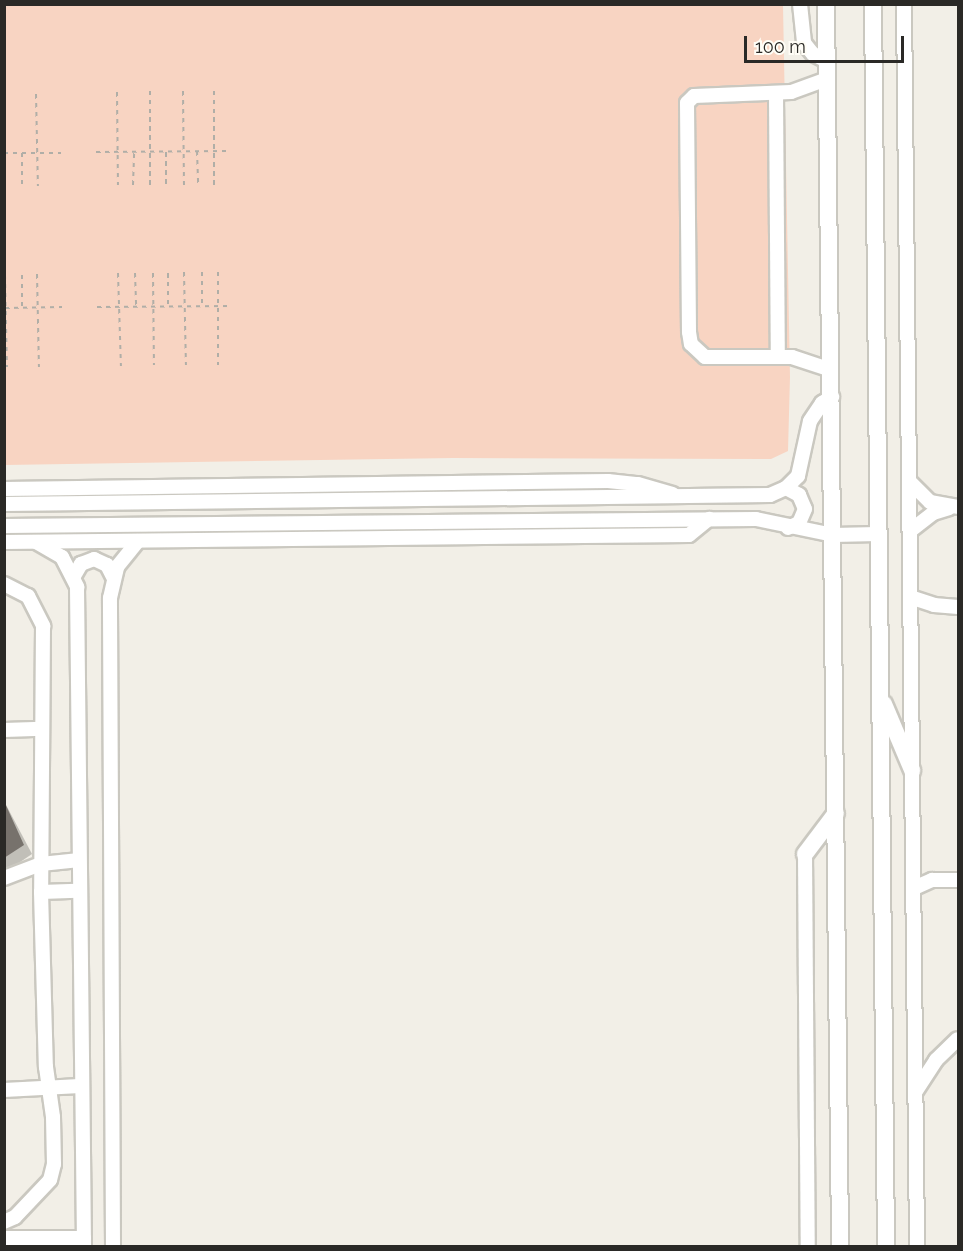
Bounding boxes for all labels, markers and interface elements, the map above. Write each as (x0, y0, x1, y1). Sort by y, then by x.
scale bar (747, 24, 908, 62)
text: 100 m (755, 36, 806, 57)

